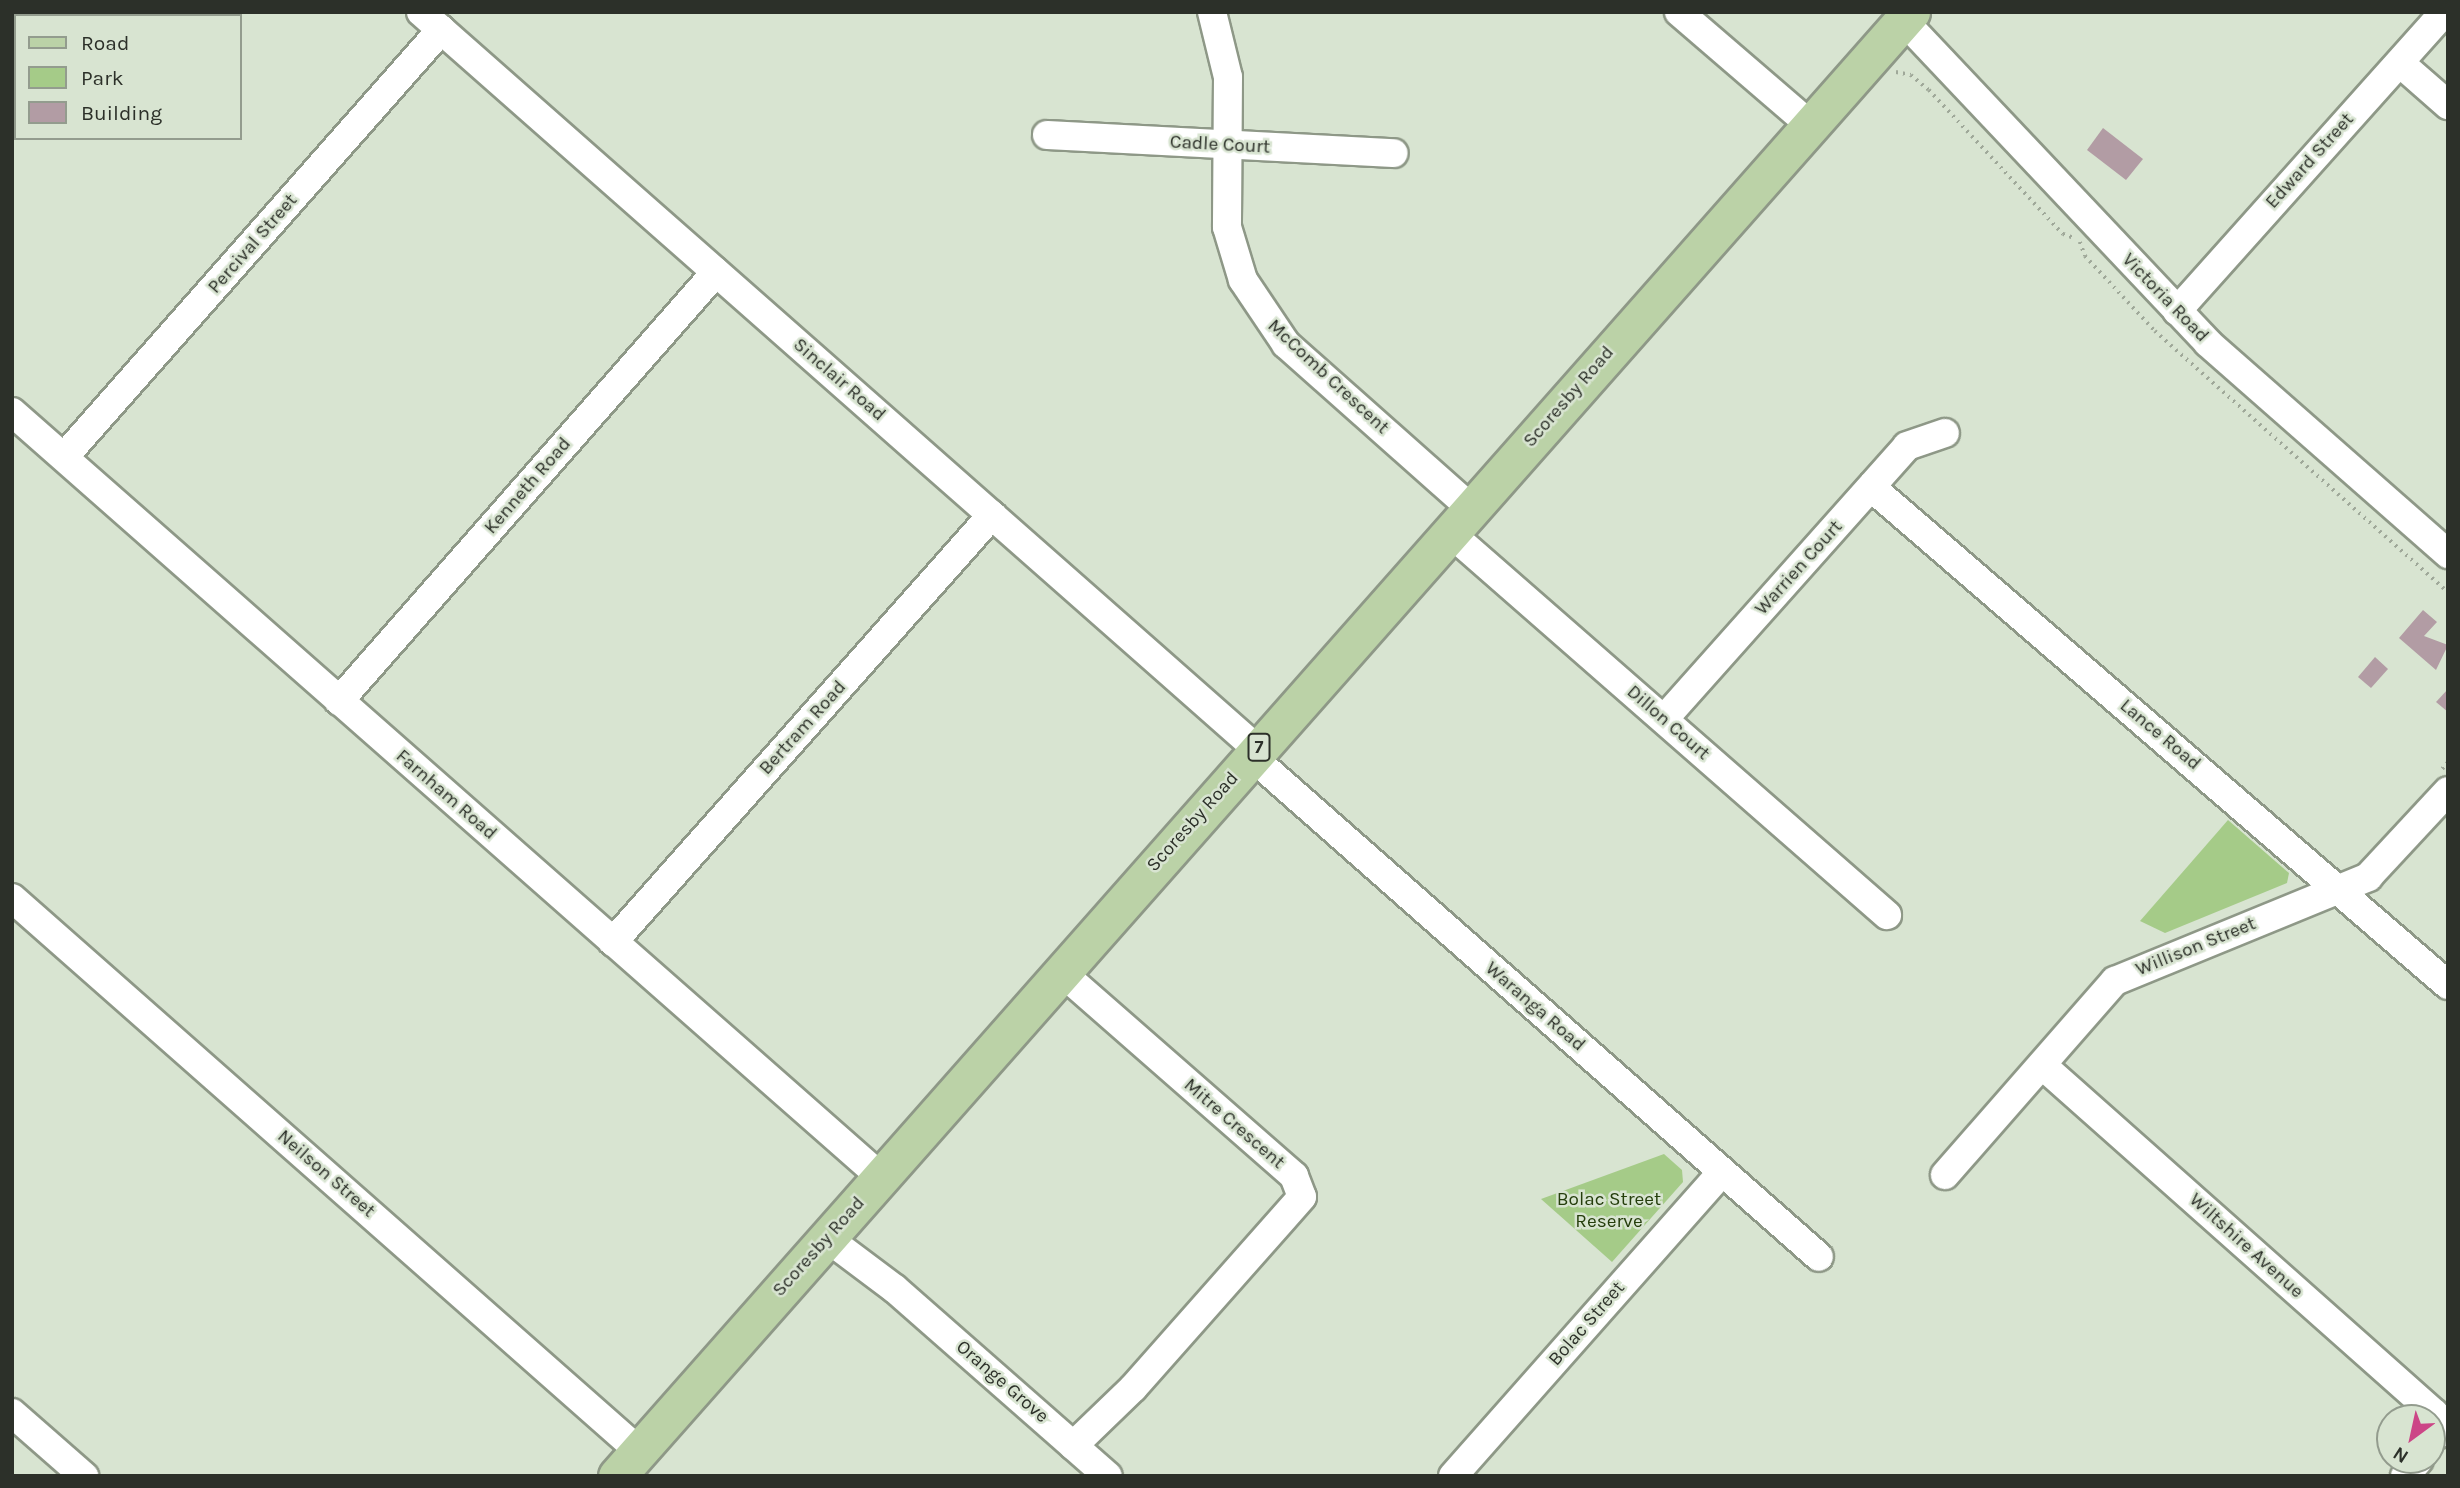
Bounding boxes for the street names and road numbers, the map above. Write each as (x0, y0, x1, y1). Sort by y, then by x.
street label: Edward Street (2261, 108, 2359, 214)
street label: Cadle Court (1169, 131, 1271, 159)
street label: Percival Street (204, 190, 302, 298)
street label: Victoria Road (2117, 249, 2213, 347)
street label: McComb Crescent (1262, 315, 1394, 439)
street label: Sinclair Road (788, 334, 890, 426)
street label: Scoresby Road (1519, 342, 1619, 452)
street label: Kenneth Road (480, 433, 576, 539)
street label: Warrien Court (1751, 516, 1847, 620)
street label: Bertram Road (755, 676, 851, 780)
street label: Dillon Court (1622, 681, 1714, 765)
street label: Lance Road (2115, 695, 2205, 775)
road number: 7 (1247, 732, 1271, 762)
street label: Farnham Road (391, 745, 501, 845)
street label: Scoresby Road (1142, 767, 1244, 877)
street label: Willison Street (2133, 913, 2259, 981)
street label: Waranga Road (1480, 957, 1590, 1057)
street label: Mitre Crescent (1179, 1074, 1289, 1174)
street label: Neilson Street (272, 1125, 380, 1223)
street label: Wiltshire Avenue (2184, 1189, 2308, 1303)
street label: Scoresby Road (768, 1192, 870, 1302)
street label: Bolac Street (1544, 1277, 1630, 1371)
street label: Orange Grove (951, 1336, 1053, 1428)

